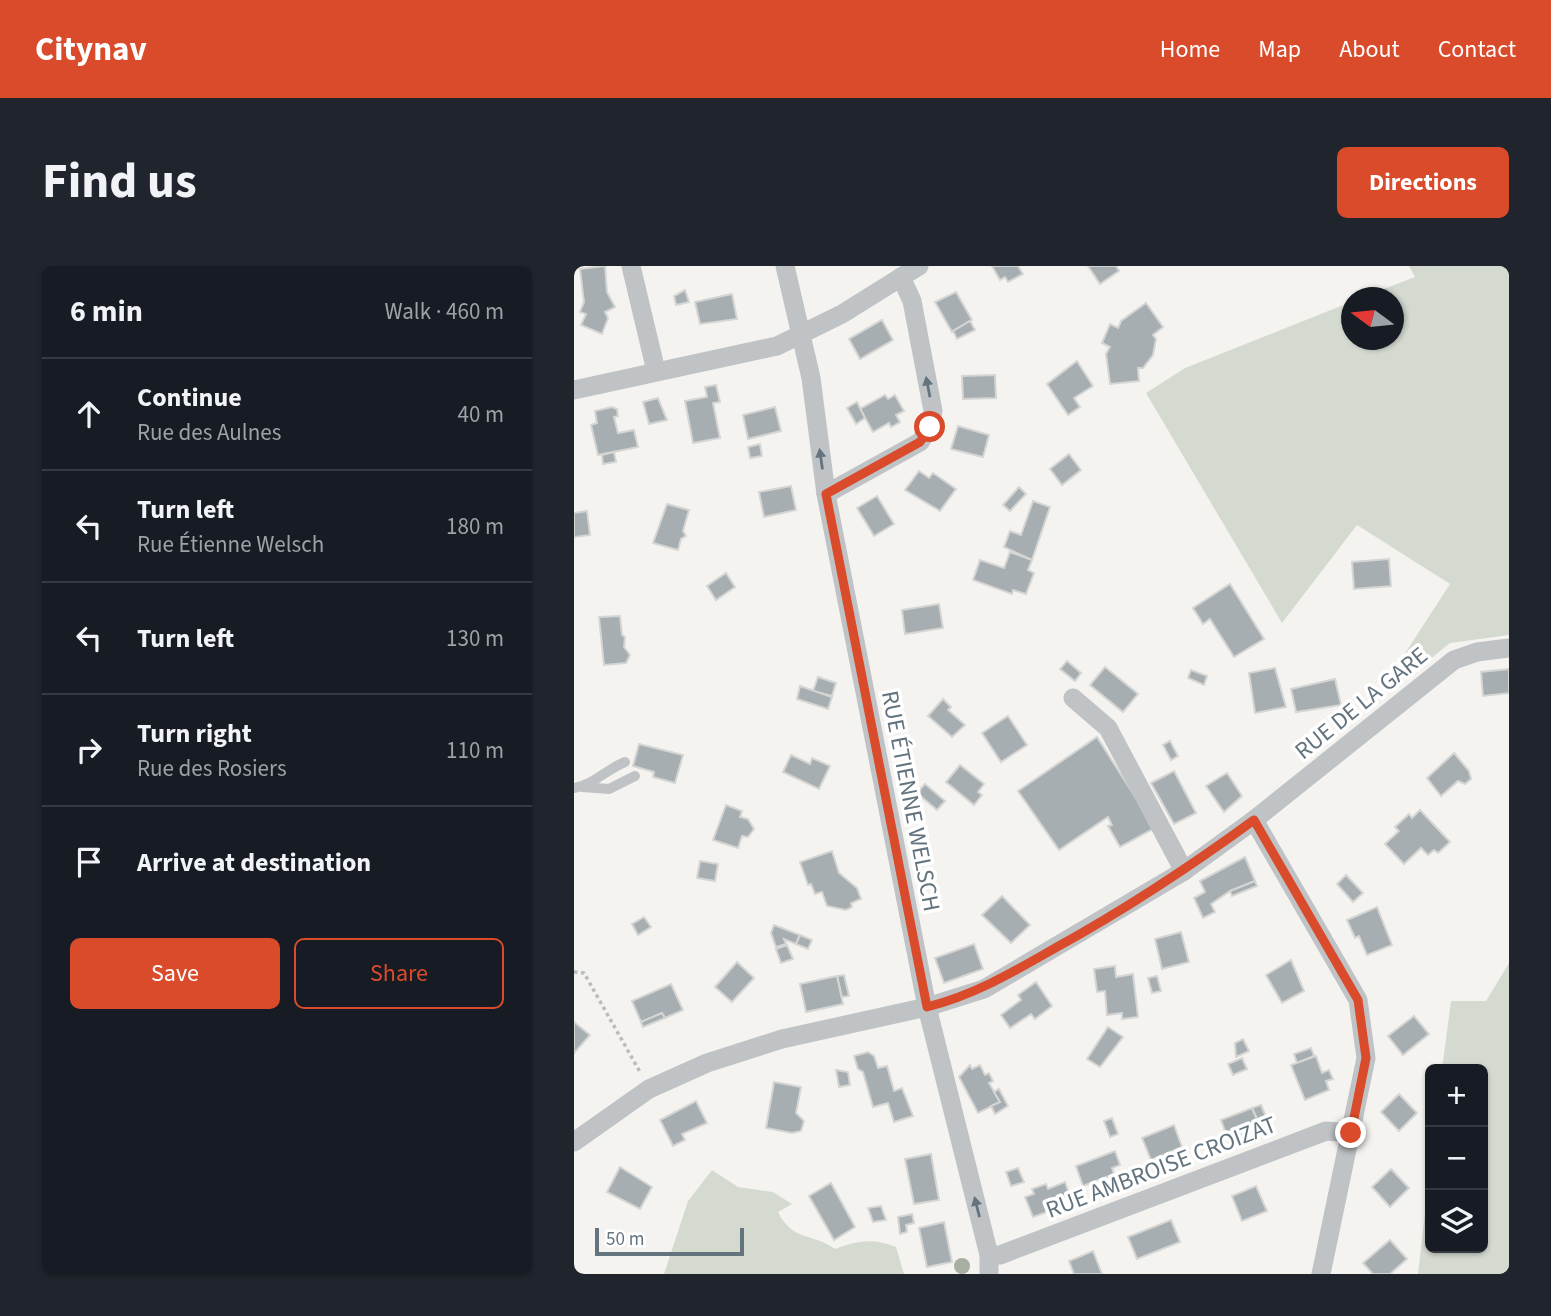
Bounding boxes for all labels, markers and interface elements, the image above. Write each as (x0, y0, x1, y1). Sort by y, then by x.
text: Citynav (35, 26, 147, 73)
text: Home (1160, 32, 1220, 67)
text: Map (1258, 32, 1301, 67)
text: About (1339, 32, 1400, 67)
text: Contact (1438, 32, 1516, 67)
text: Find us (42, 147, 197, 217)
button: Directions (1337, 147, 1509, 218)
north arrow (1341, 287, 1404, 350)
text: 6 min (70, 290, 143, 333)
text: Walk · 460 m (385, 295, 504, 328)
one-way arrow (923, 376, 934, 398)
text: Continue (137, 379, 242, 416)
icon: ahead (70, 395, 108, 433)
text: 40 m (457, 398, 504, 431)
route start (914, 411, 945, 442)
text: Rue des Aulnes (137, 416, 281, 449)
one-way arrow (816, 448, 827, 470)
text: Turn left (137, 491, 234, 528)
icon: left (70, 507, 108, 545)
text: 180 m (446, 510, 504, 543)
text: Rue Étienne Welsch (137, 528, 324, 561)
icon: left (70, 619, 108, 657)
text: Turn left (137, 620, 234, 657)
text: 130 m (446, 622, 504, 655)
street label: RUE DE LA GARE (1287, 639, 1435, 768)
street label: RUE ÉTIENNE WELSCH (872, 688, 949, 915)
text: Turn right (137, 715, 252, 752)
icon: right (70, 731, 108, 769)
text: 110 m (446, 734, 504, 767)
text: Rue des Rosiers (137, 752, 287, 785)
icon: arrive (70, 843, 108, 881)
text: Arrive at destination (137, 844, 371, 881)
button: Save (70, 938, 280, 1009)
button: Share (294, 938, 504, 1009)
map controls (1425, 1064, 1488, 1253)
button: + (1425, 1064, 1488, 1127)
street label: RUE AMBROISE CROIZAT (1041, 1107, 1282, 1228)
route end (1335, 1117, 1366, 1148)
button: − (1425, 1127, 1488, 1190)
button: layers (1425, 1190, 1488, 1253)
one-way arrow (971, 1196, 982, 1218)
scale bar (595, 1225, 744, 1257)
text: 50 m (606, 1226, 644, 1253)

